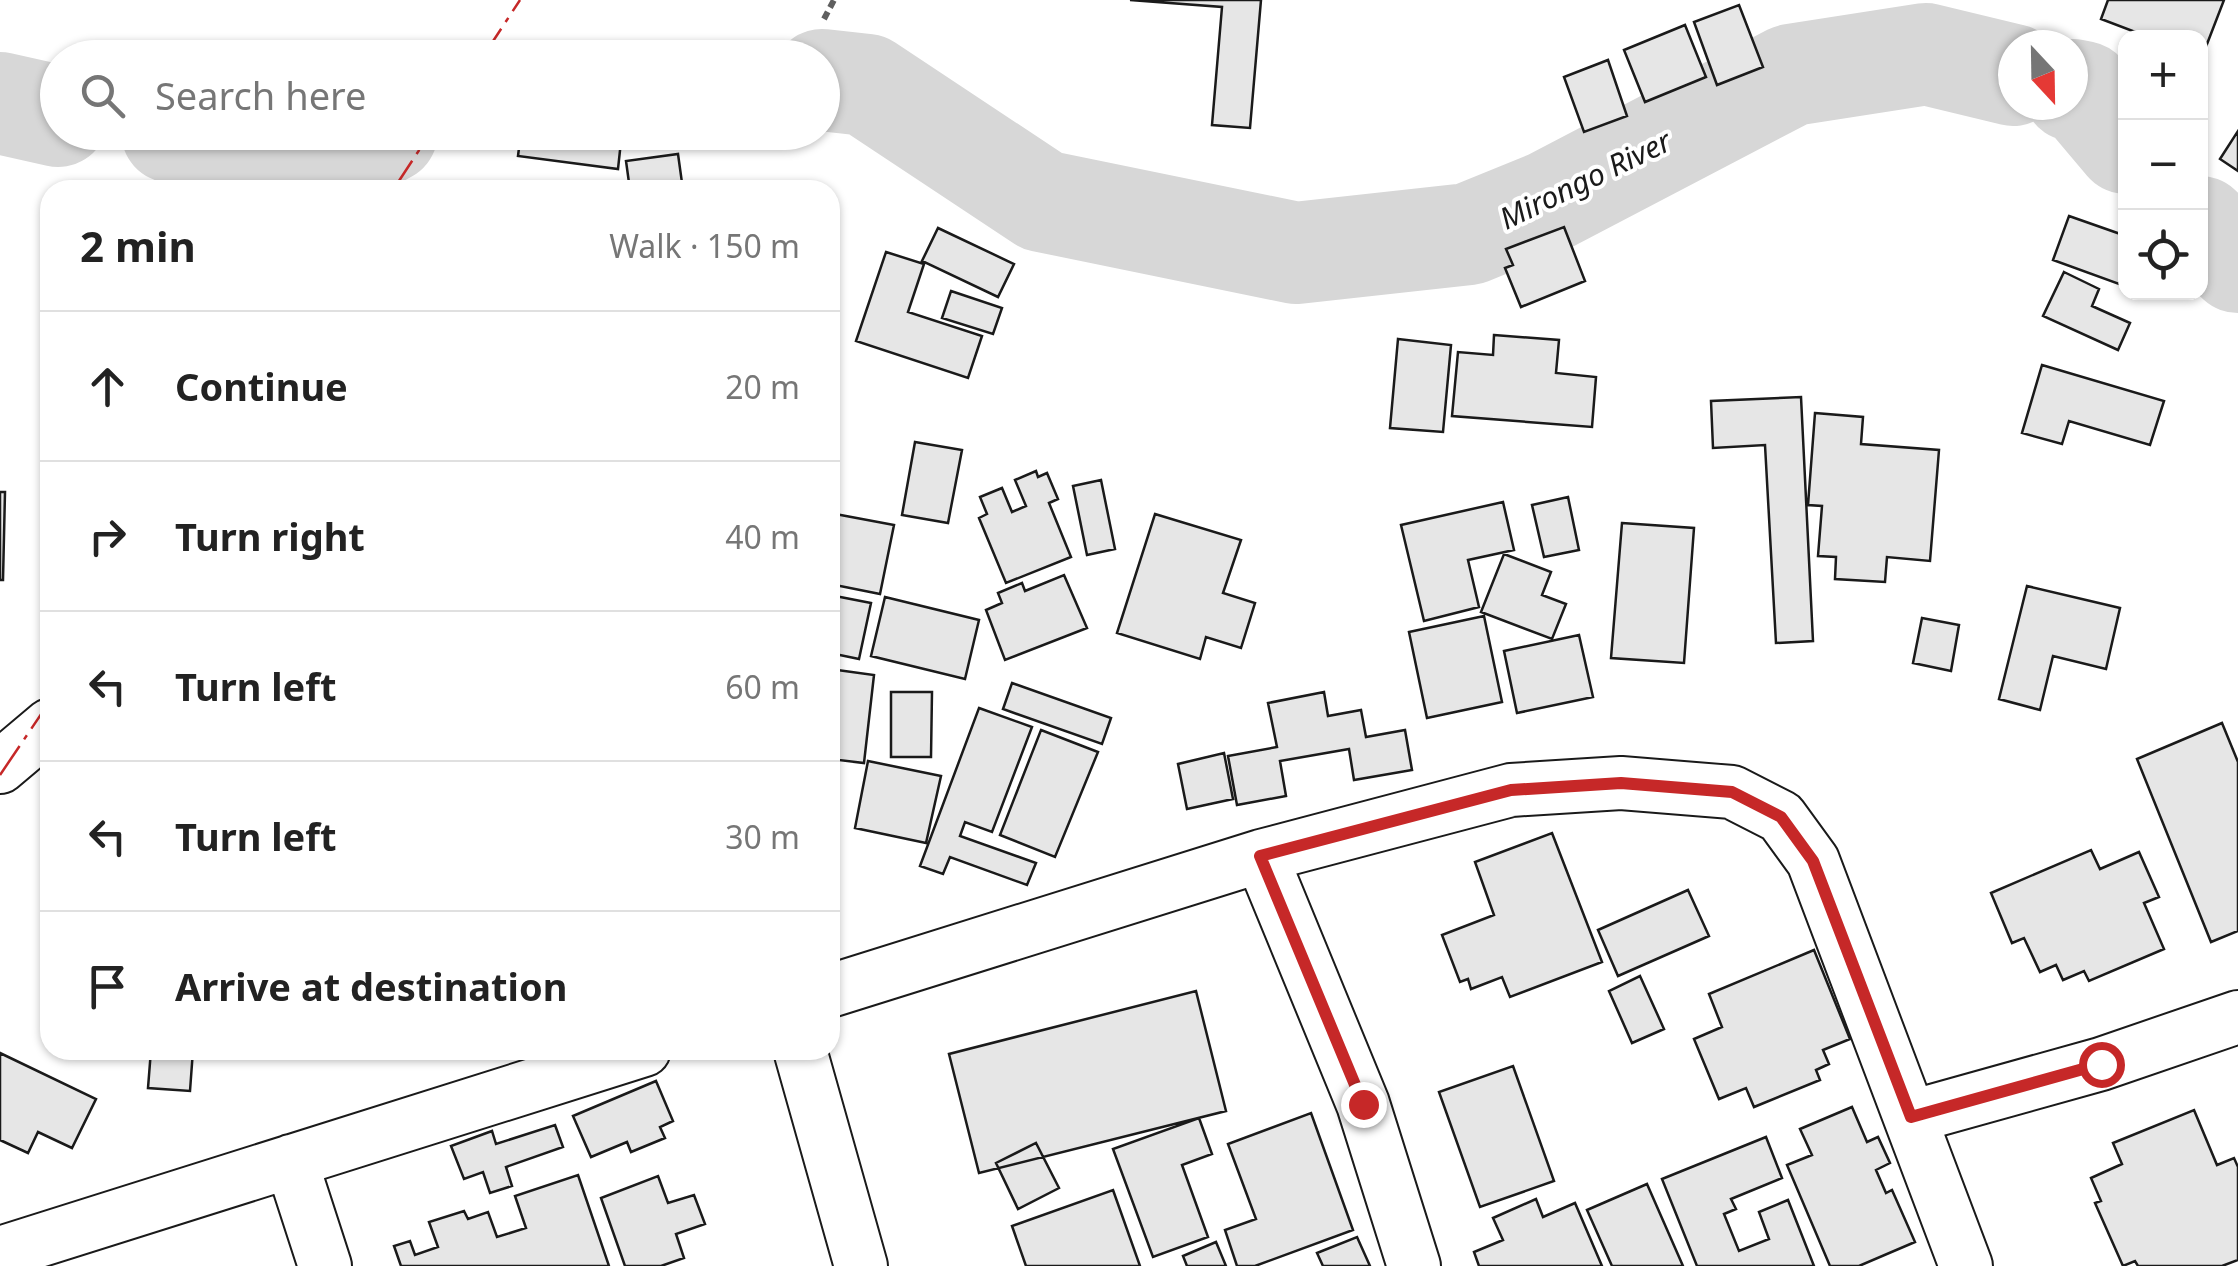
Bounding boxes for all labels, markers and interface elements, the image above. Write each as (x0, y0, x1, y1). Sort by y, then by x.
north arrow (1998, 30, 2088, 120)
map controls (2118, 30, 2208, 300)
button: + (2118, 30, 2208, 120)
search box (40, 40, 840, 150)
icon: search (75, 68, 130, 123)
text: Search here (155, 69, 366, 121)
water label: Mirongo River (1492, 119, 1679, 238)
button: − (2118, 120, 2208, 210)
button: locate (2118, 210, 2208, 300)
text: 2 min (80, 217, 196, 274)
text: Walk · 150 m (609, 224, 800, 267)
icon: ahead (80, 359, 135, 414)
text: Continue (175, 360, 348, 412)
text: 20 m (725, 365, 800, 408)
icon: right (80, 509, 135, 564)
text: Turn right (175, 510, 365, 562)
text: 40 m (725, 515, 800, 558)
icon: left (80, 659, 135, 714)
text: Turn left (175, 660, 337, 712)
text: 60 m (725, 665, 800, 708)
icon: left (80, 809, 135, 864)
text: Turn left (175, 810, 337, 862)
text: 30 m (725, 815, 800, 858)
icon: arrive (80, 959, 135, 1014)
text: Arrive at destination (175, 960, 567, 1012)
route start (2079, 1042, 2125, 1088)
route end (1341, 1082, 1387, 1128)

